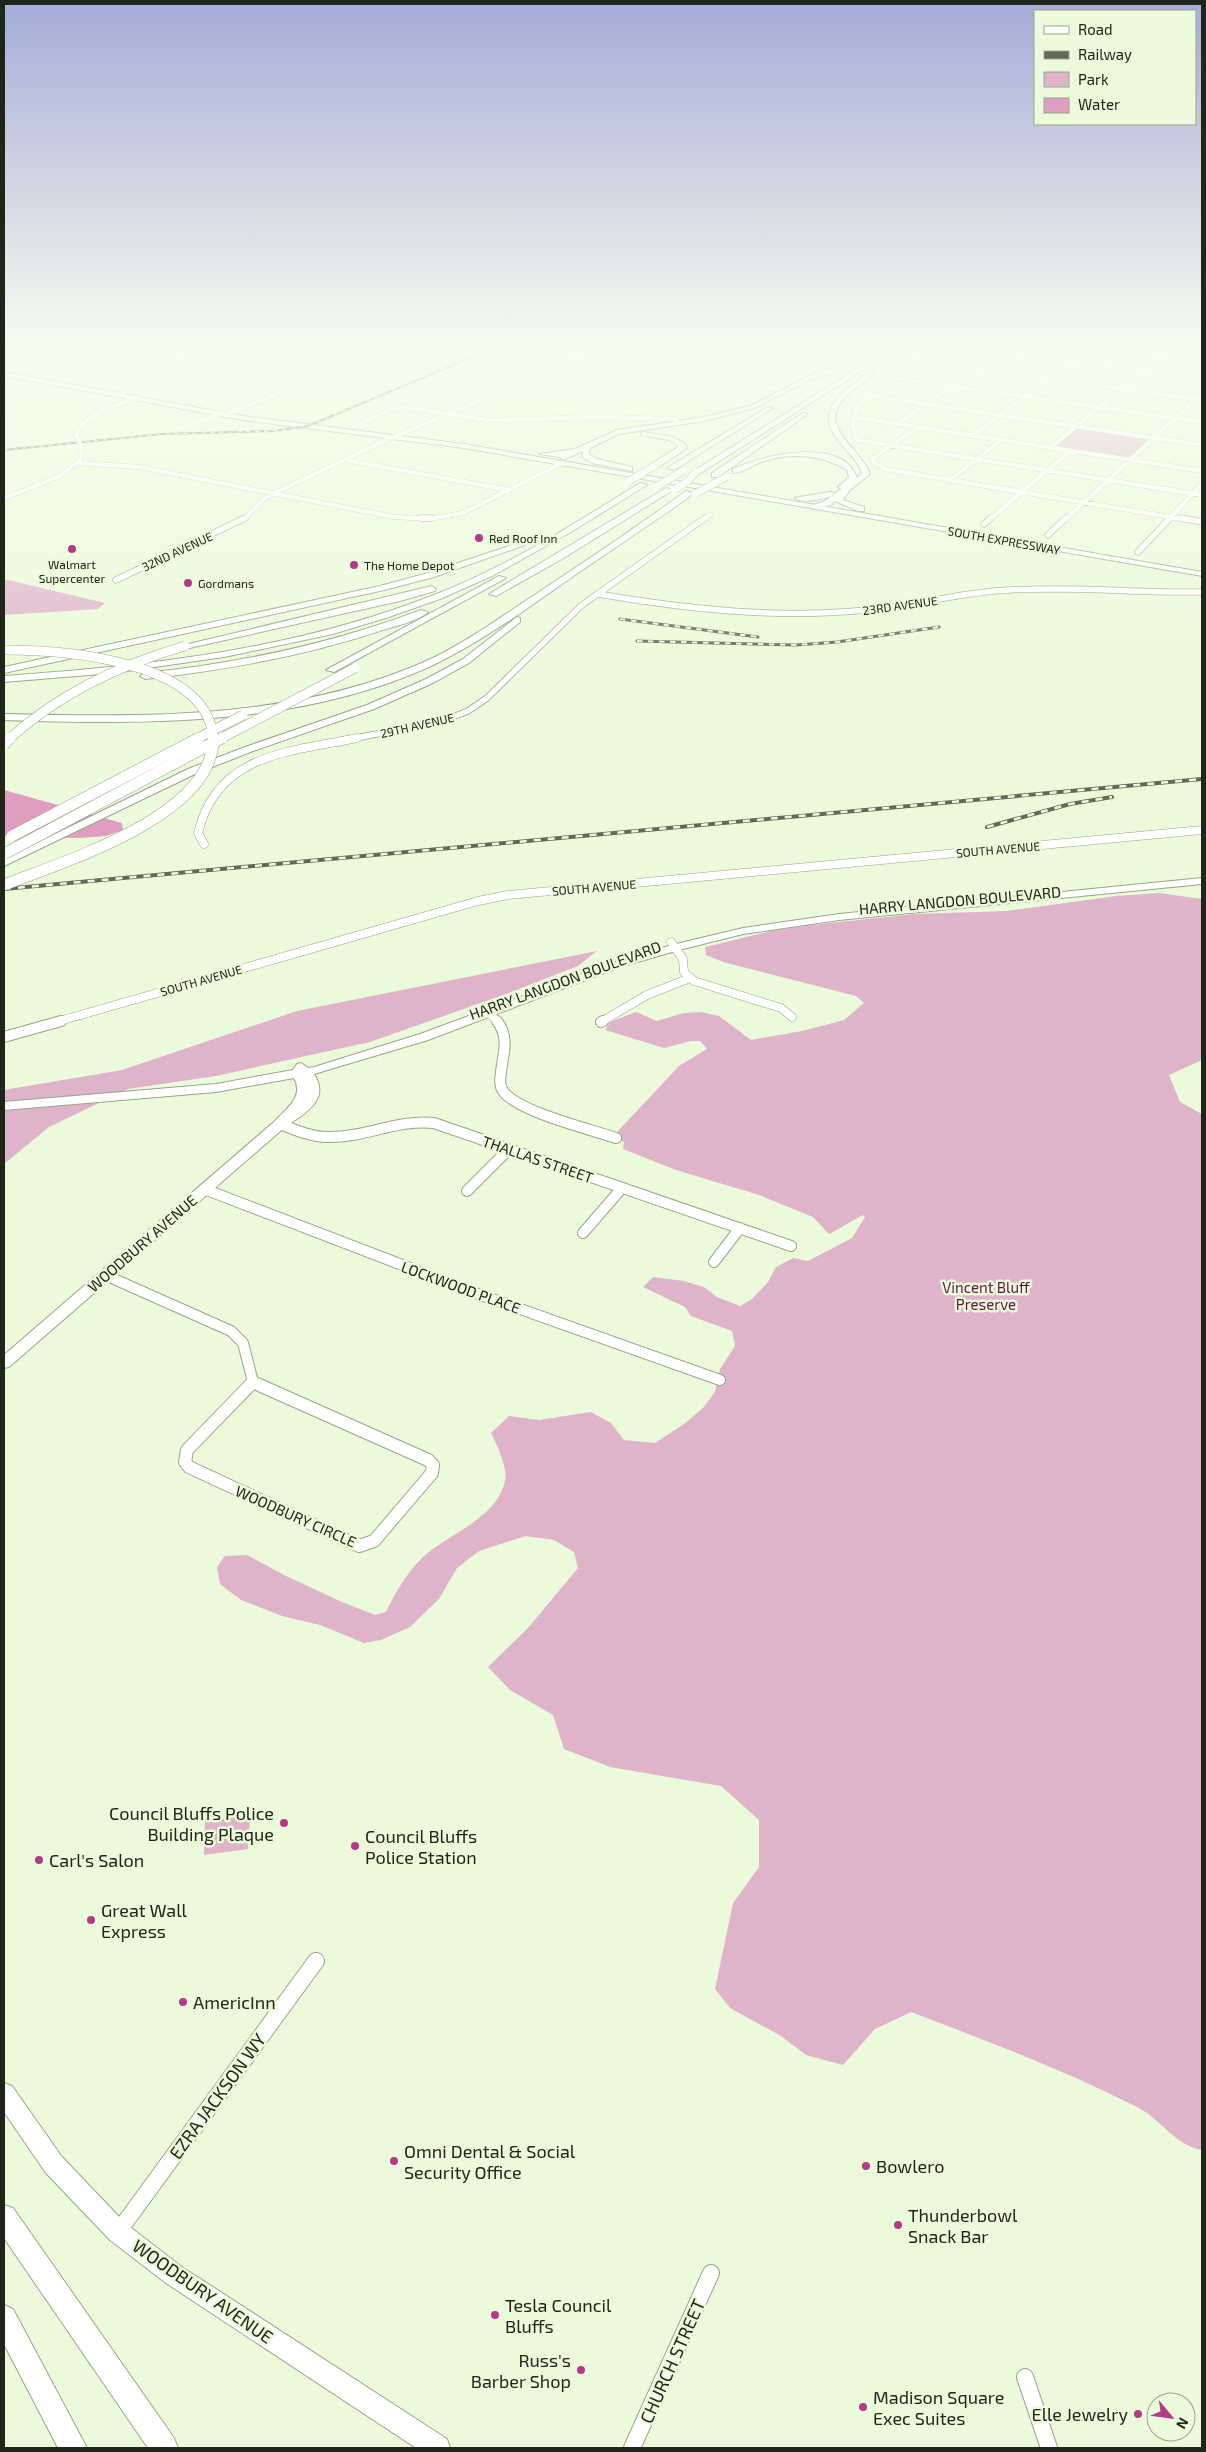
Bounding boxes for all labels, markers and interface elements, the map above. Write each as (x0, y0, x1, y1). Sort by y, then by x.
legend (1034, 10, 1196, 125)
text: Road (1078, 20, 1113, 38)
text: Railway (1078, 45, 1132, 63)
text: Park (1078, 70, 1109, 88)
text: Water (1078, 95, 1120, 113)
street label: SOUTH EXPRESSWAY (947, 523, 1061, 557)
street label: 32ND AVENUE (139, 528, 215, 574)
place label: Red Roof Inn (489, 531, 557, 545)
marker: Red Roof Inn (473, 532, 485, 544)
marker: Walmart Supercenter (66, 543, 78, 555)
place label: Walmart Supercenter (39, 557, 106, 585)
place label: The Home Depot (364, 558, 455, 572)
marker: The Home Depot (348, 559, 360, 571)
place label: Gordmans (198, 576, 254, 590)
marker: Gordmans (182, 577, 194, 589)
street label: 23RD AVENUE (862, 593, 939, 617)
street label: 29TH AVENUE (379, 710, 455, 740)
street label: SOUTH AVENUE (955, 838, 1041, 860)
street label: SOUTH AVENUE (551, 876, 637, 898)
street label: HARRY LANGDON BOULEVARD (858, 882, 1062, 918)
street label: HARRY LANGDON BOULEVARD (467, 937, 663, 1023)
street label: SOUTH AVENUE (159, 962, 244, 998)
street label: THALLAS STREET (480, 1132, 596, 1187)
street label: WOODBURY AVENUE (84, 1191, 200, 1295)
street label: LOCKWOOD PLACE (399, 1257, 523, 1317)
park label: Vincent Bluff Preserve (942, 1278, 1030, 1313)
street label: WOODBURY CIRCLE (233, 1481, 359, 1551)
place label: Council Bluffs Police Building Plaque (109, 1802, 274, 1845)
marker: Council Bluffs Police Building Plaque (278, 1817, 290, 1829)
place label: Council Bluffs Police Station (365, 1825, 477, 1868)
marker: Council Bluffs Police Station (349, 1840, 361, 1852)
place label: Carl's Salon (49, 1849, 144, 1871)
marker: Carl's Salon (33, 1854, 45, 1866)
place label: Great Wall Express (101, 1899, 188, 1942)
marker: Great Wall Express (85, 1914, 97, 1926)
place label: AmericInn (193, 1991, 276, 2013)
marker: AmericInn (177, 1996, 189, 2008)
street label: EZRA JACKSON WY (164, 2028, 270, 2163)
place label: Omni Dental & Social Security Office (404, 2140, 576, 2183)
marker: Omni Dental & Social Security Office (388, 2155, 400, 2167)
place label: Bowlero (876, 2155, 944, 2177)
marker: Bowlero (860, 2160, 872, 2172)
place label: Thunderbowl Snack Bar (908, 2204, 1018, 2247)
marker: Thunderbowl Snack Bar (892, 2219, 904, 2231)
street label: WOODBURY AVENUE (128, 2234, 278, 2348)
place label: Tesla Council Bluffs (505, 2294, 612, 2337)
street label: CHURCH STREET (635, 2295, 710, 2427)
marker: Tesla Council Bluffs (489, 2309, 501, 2321)
place label: Russ's Barber Shop (471, 2349, 571, 2392)
marker: Russ's Barber Shop (575, 2364, 587, 2376)
place label: Madison Square Exec Suites (873, 2386, 1004, 2429)
north arrow (1146, 2392, 1196, 2442)
marker: Madison Square Exec Suites (857, 2401, 869, 2413)
place label: Elle Jewelry (1032, 2403, 1128, 2425)
marker: Elle Jewelry (1132, 2408, 1144, 2420)
text: N (1173, 2415, 1193, 2432)

